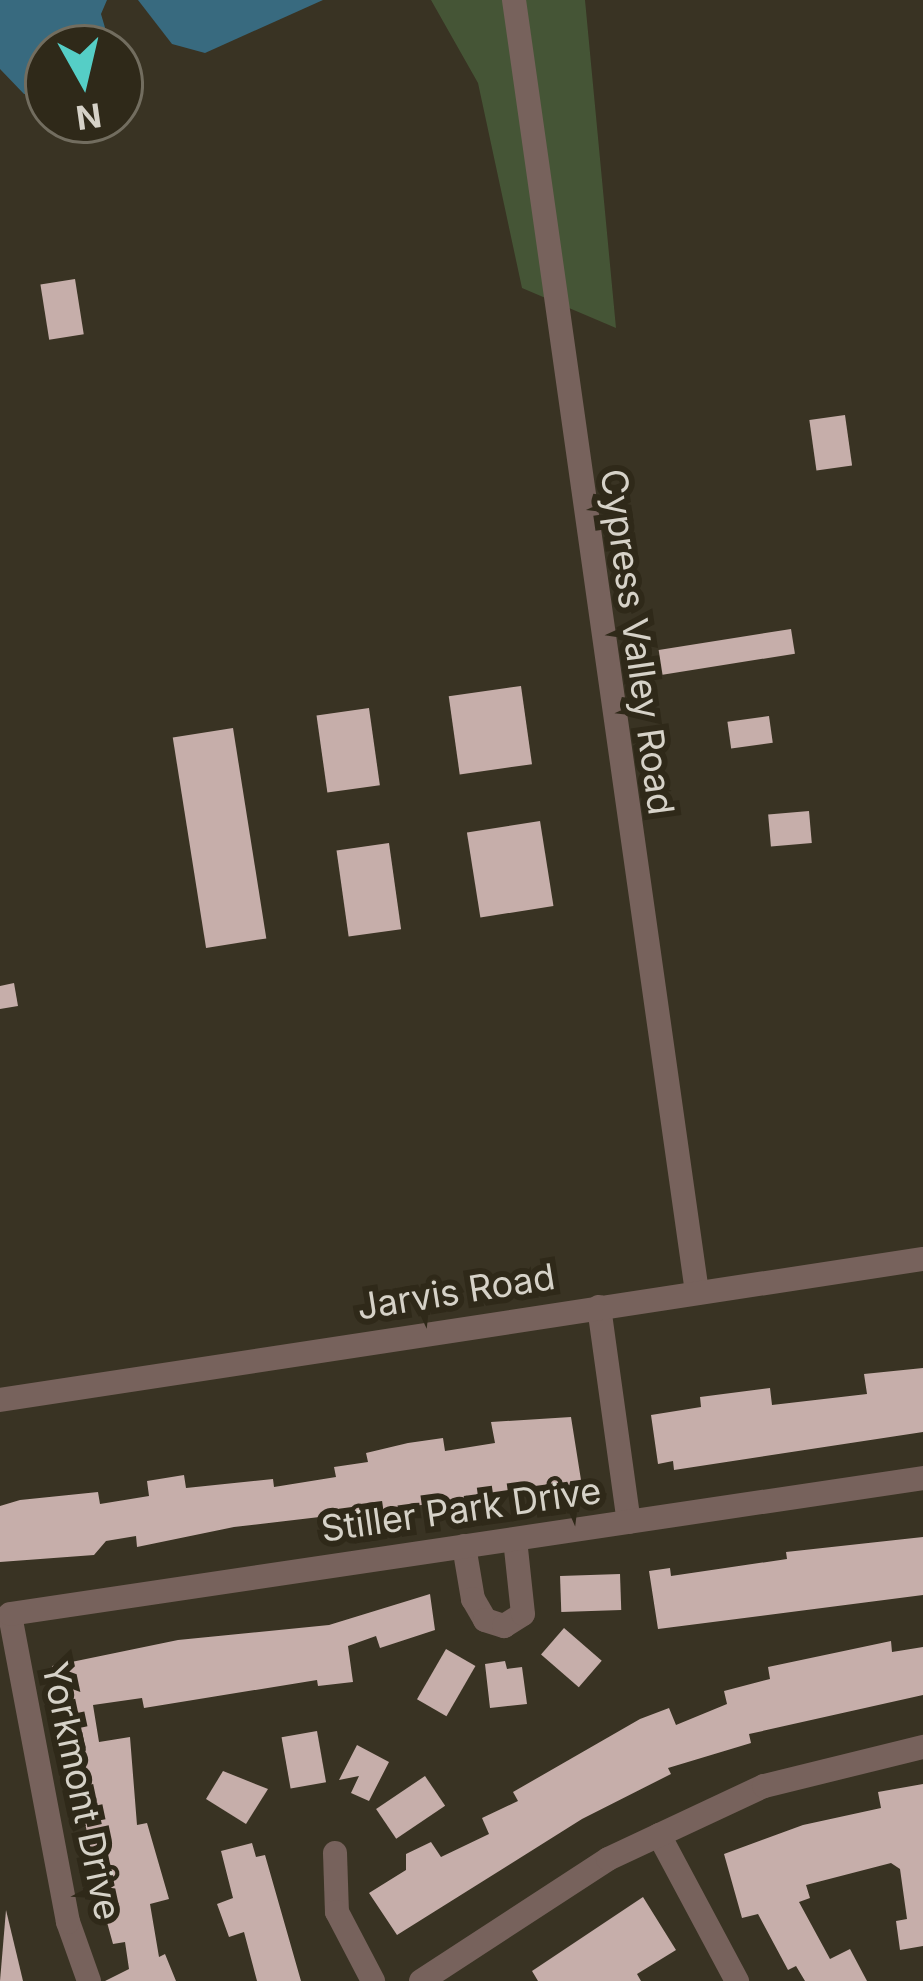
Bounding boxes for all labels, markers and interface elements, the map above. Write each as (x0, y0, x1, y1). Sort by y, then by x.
north arrow (24, 24, 144, 144)
text: N (73, 95, 104, 138)
street label: Cypress Valley Road (591, 466, 683, 818)
street label: Jarvis Road (354, 1255, 558, 1329)
street label: Stiller Park Drive (318, 1469, 604, 1551)
street label: Yorkmont Drive (33, 1658, 129, 1924)

